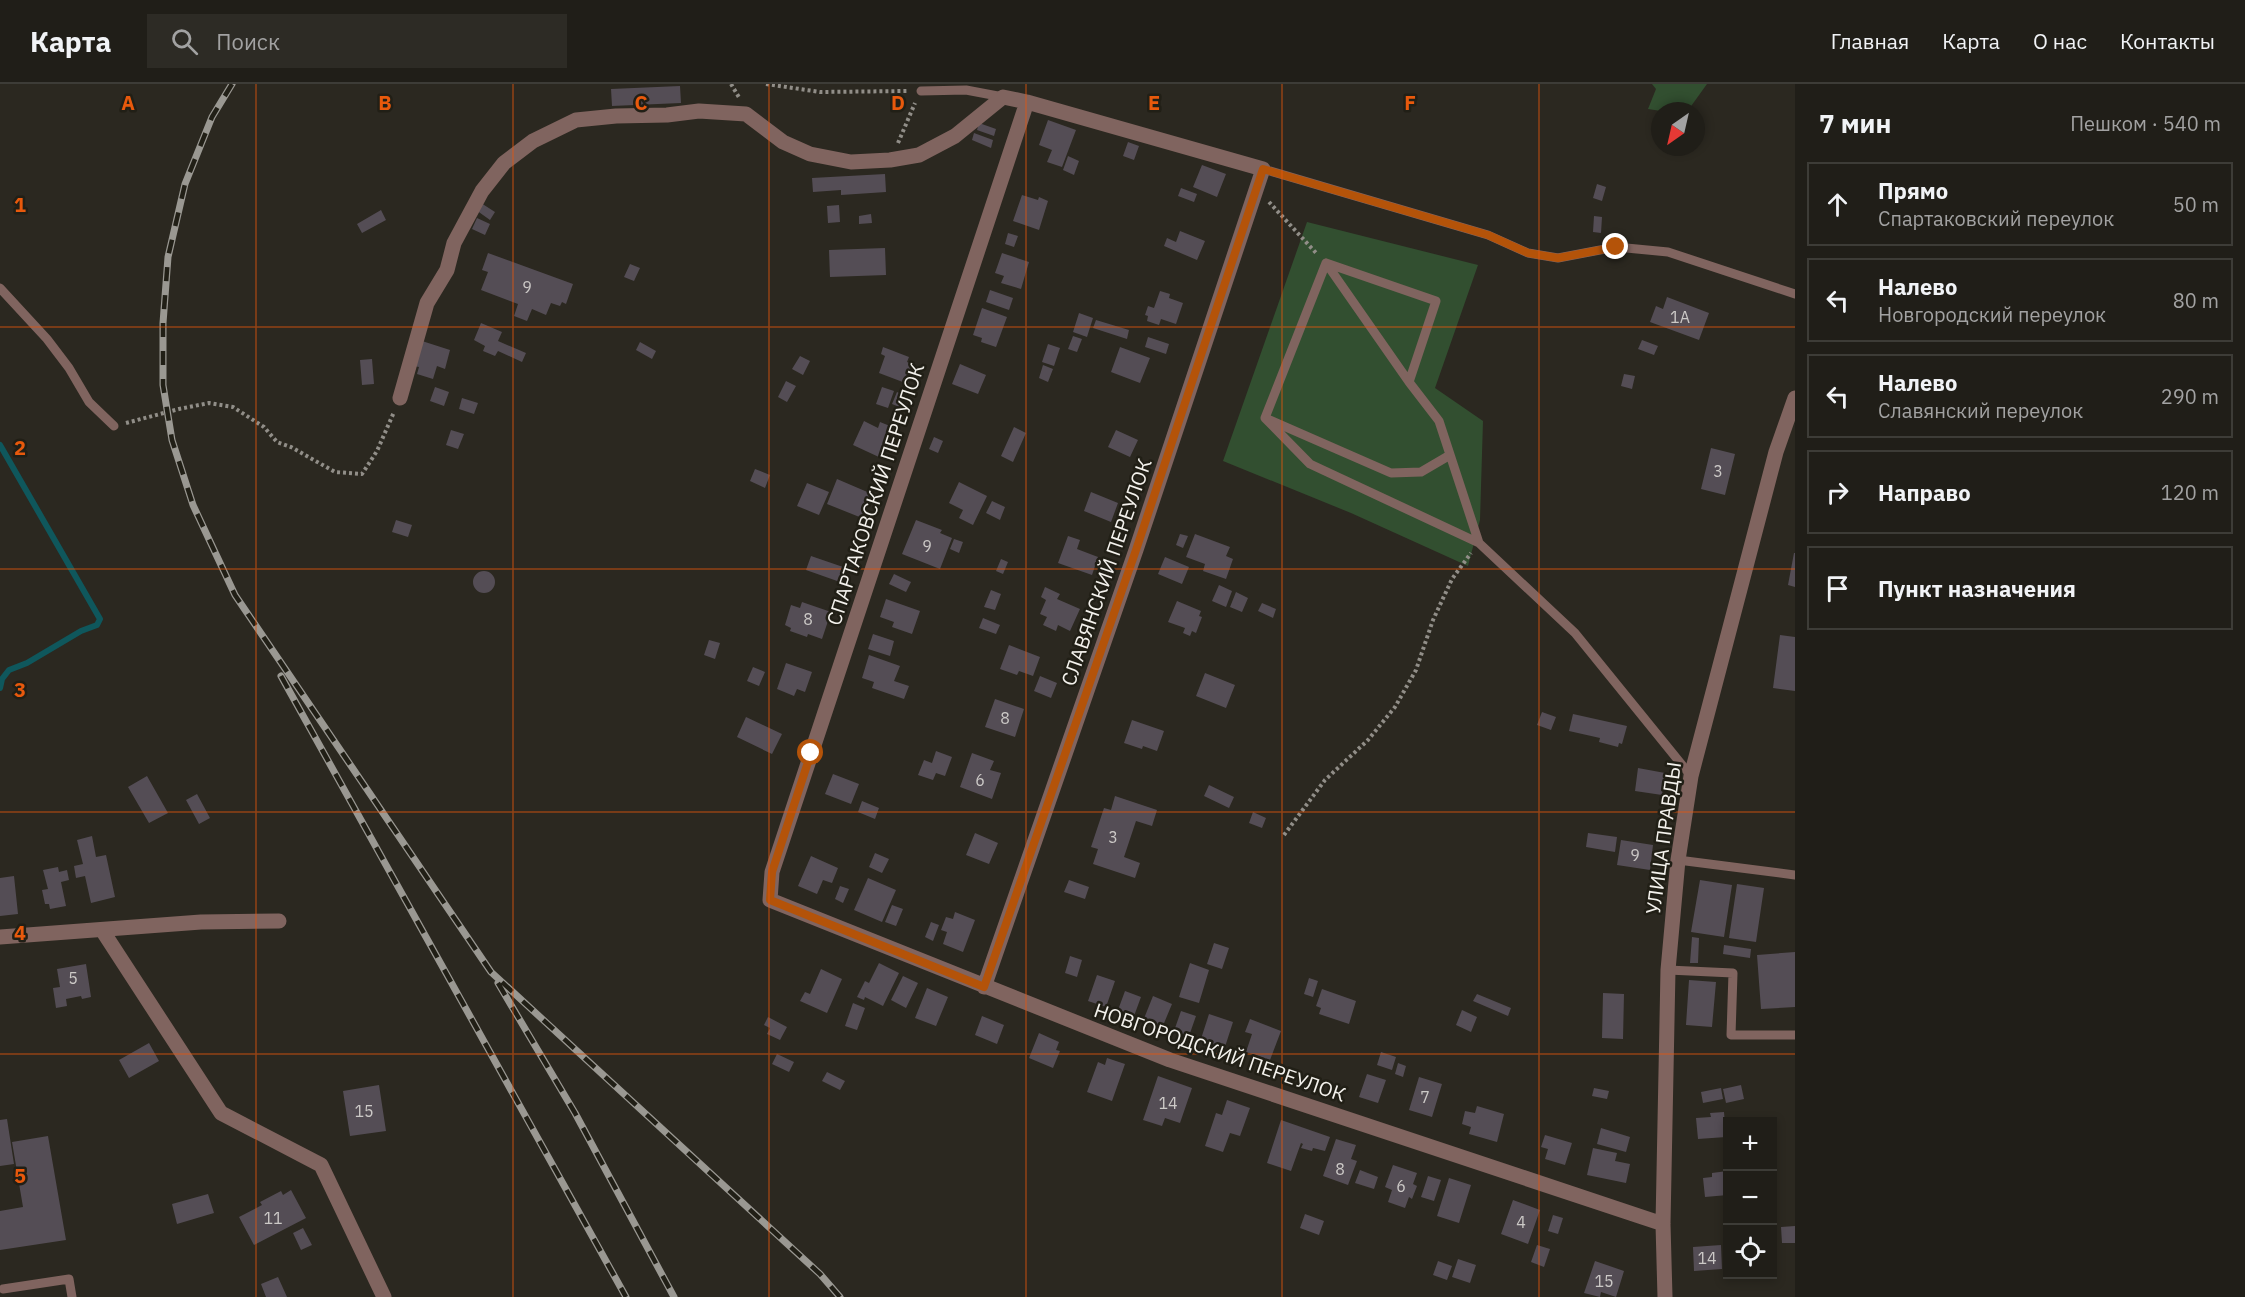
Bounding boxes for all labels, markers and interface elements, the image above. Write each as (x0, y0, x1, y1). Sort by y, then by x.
search box (147, 14, 567, 68)
text: Карта (30, 23, 111, 60)
icon: search (168, 25, 201, 58)
text: Поиск (216, 27, 280, 56)
text: Главная (1831, 27, 1909, 55)
text: Карта (1942, 27, 2000, 55)
text: О нас (2033, 27, 2087, 55)
text: Контакты (2120, 27, 2215, 55)
text: A (121, 89, 135, 116)
text: B (378, 89, 392, 116)
text: C (634, 89, 648, 116)
text: D (891, 89, 905, 116)
text: E (1148, 89, 1160, 116)
text: F (1404, 89, 1416, 116)
north arrow (1651, 102, 1705, 156)
text: 7 мин (1819, 106, 1891, 140)
text: Пешком · 540 m (2070, 110, 2221, 137)
text: Прямо (1878, 176, 1948, 205)
icon: ahead (1821, 188, 1854, 221)
text: 1 (14, 191, 26, 218)
text: 50 m (2173, 191, 2219, 218)
text: Спартаковский переулок (1878, 205, 2114, 232)
route end (1602, 233, 1628, 259)
text: Налево (1878, 272, 1957, 301)
house number: 9 (522, 277, 532, 297)
icon: left (1821, 284, 1854, 317)
text: 80 m (2173, 287, 2219, 314)
text: Новгородский переулок (1878, 301, 2106, 328)
house number: 1А (1670, 307, 1690, 327)
street label: СПАРТАКОВСКИЙ ПЕРЕУЛОК (820, 360, 930, 628)
text: Налево (1878, 368, 1957, 397)
icon: left (1821, 380, 1854, 413)
text: 290 m (2161, 383, 2219, 410)
text: Славянский переулок (1878, 397, 2083, 424)
text: 2 (14, 434, 26, 461)
street label: СЛАВЯНСКИЙ ПЕРЕУЛОК (1054, 455, 1158, 689)
house number: 3 (1713, 461, 1723, 481)
icon: right (1821, 476, 1854, 509)
text: Направо (1878, 478, 1971, 507)
text: 120 m (2161, 479, 2219, 506)
house number: 9 (922, 536, 932, 556)
icon: arrive (1821, 572, 1854, 605)
text: Пункт назначения (1878, 574, 2076, 603)
house number: 8 (803, 609, 813, 629)
text: 3 (14, 676, 26, 703)
house number: 8 (1000, 708, 1010, 728)
route start (797, 739, 823, 765)
street label: УЛИЦА ПРАВДЫ (1639, 760, 1687, 916)
house number: 6 (975, 770, 985, 790)
house number: 3 (1108, 827, 1118, 847)
house number: 9 (1630, 845, 1640, 865)
text: 4 (14, 919, 26, 946)
house number: 5 (68, 968, 78, 988)
street label: НОВГОРОДСКИЙ ПЕРЕУЛОК (1090, 996, 1350, 1108)
house number: 7 (1420, 1087, 1430, 1107)
house number: 14 (1158, 1093, 1178, 1113)
house number: 15 (354, 1101, 374, 1121)
map controls (1723, 1117, 1777, 1279)
button: + (1723, 1117, 1777, 1171)
house number: 8 (1335, 1159, 1345, 1179)
text: 5 (14, 1162, 26, 1189)
button: − (1723, 1171, 1777, 1225)
house number: 6 (1396, 1176, 1406, 1196)
house number: 11 (263, 1208, 283, 1228)
house number: 4 (1516, 1212, 1526, 1232)
button: locate (1723, 1225, 1777, 1279)
house number: 14 (1697, 1248, 1717, 1268)
house number: 15 (1594, 1271, 1614, 1291)

